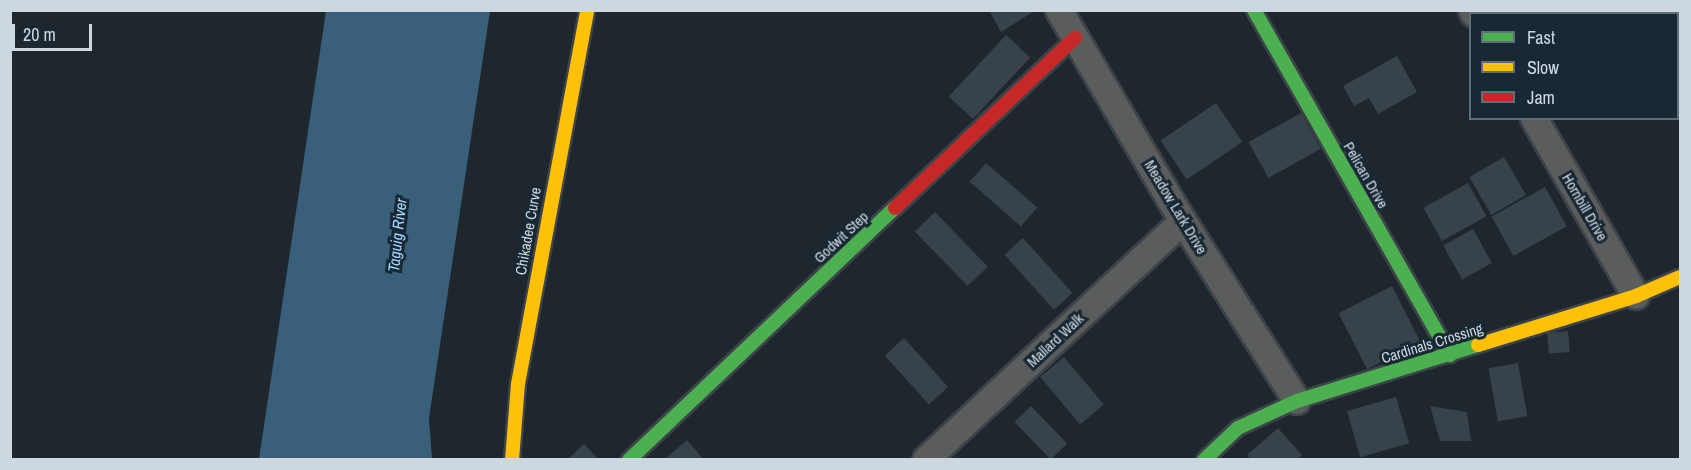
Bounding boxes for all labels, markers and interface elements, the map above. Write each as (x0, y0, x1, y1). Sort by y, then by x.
scale bar (15, 12, 94, 50)
legend (1469, 12, 1679, 120)
text: 20 m (23, 22, 56, 47)
text: Fast (1527, 25, 1555, 50)
text: Slow (1527, 55, 1559, 80)
text: Jam (1527, 85, 1555, 110)
street label: Pelican Drive (1340, 139, 1392, 211)
street label: Meadow Lark Drive (1141, 157, 1211, 257)
street label: Hornbill Drive (1558, 170, 1612, 244)
street label: Chikadee Curve (511, 186, 545, 276)
water label: Taguig River (384, 197, 410, 273)
street label: Godwit Step (810, 207, 872, 267)
street label: Mallard Walk (1023, 309, 1087, 371)
street label: Cardinals Crossing (1379, 319, 1485, 367)

